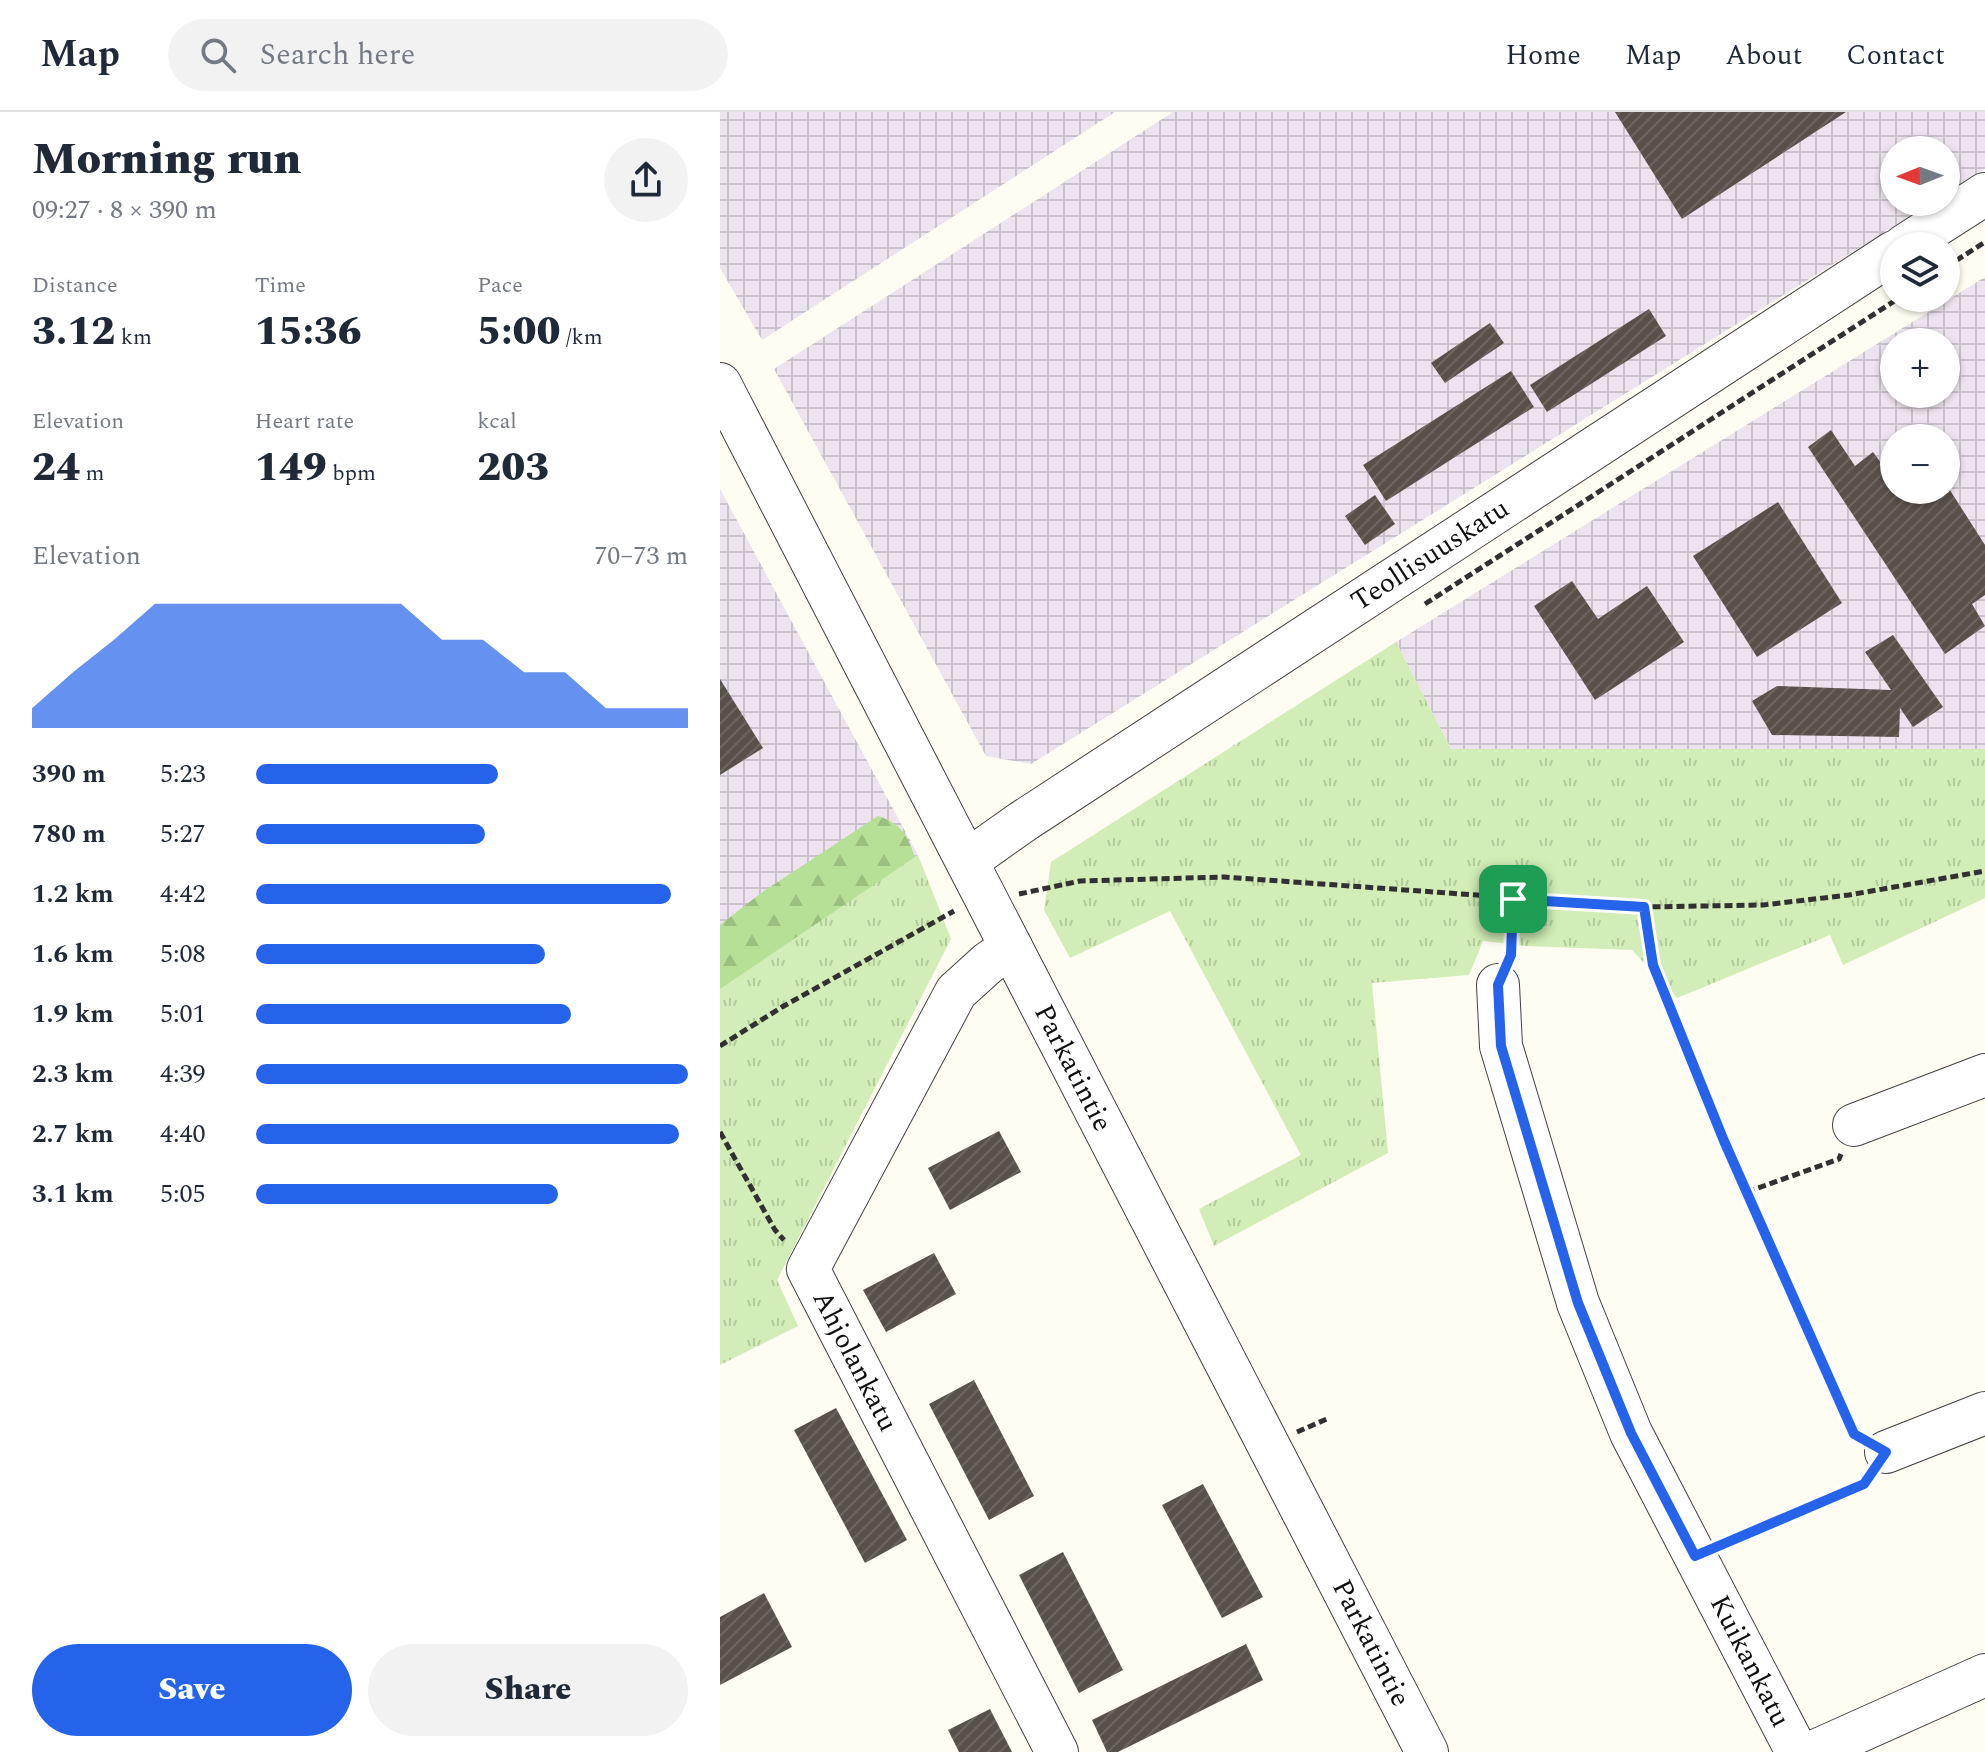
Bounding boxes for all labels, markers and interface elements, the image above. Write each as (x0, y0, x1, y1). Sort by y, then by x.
search box (168, 19, 728, 91)
text: Map (40, 26, 120, 84)
text: Search here (260, 32, 415, 78)
icon: search (196, 33, 240, 77)
text: Home (1505, 34, 1581, 77)
text: Map (1625, 34, 1681, 77)
text: About (1725, 34, 1802, 77)
text: Contact (1846, 34, 1945, 77)
text: Morning run (32, 126, 301, 193)
north arrow (1880, 136, 1960, 216)
map controls (1880, 136, 1960, 504)
button: share (604, 138, 688, 222)
text: 09:27 · 8 × 390 m (32, 190, 217, 230)
button: layers (1880, 232, 1960, 312)
text: Distance (32, 269, 118, 302)
text: Time (255, 269, 306, 302)
text: Pace (477, 269, 523, 302)
text: 3.12 (32, 302, 115, 363)
text: 15:36 (255, 302, 362, 363)
text: 5:00 (477, 302, 561, 363)
text: km (115, 321, 152, 354)
text: /km (561, 321, 603, 354)
button: + (1880, 328, 1960, 408)
text: Elevation (32, 405, 124, 438)
text: Heart rate (255, 405, 354, 438)
text: kcal (477, 405, 517, 438)
button: − (1880, 424, 1960, 504)
text: 24 (32, 438, 80, 499)
text: 149 (255, 438, 327, 499)
text: 203 (477, 438, 549, 499)
text: m (80, 457, 104, 490)
text: bpm (327, 457, 376, 490)
street label: Teollisuuskatu (1342, 488, 1518, 622)
text: Elevation (32, 536, 141, 576)
text: 70–73 m (594, 536, 688, 576)
text: 390 m (32, 754, 106, 794)
text: 5:23 (160, 754, 206, 794)
text: 780 m (32, 814, 106, 854)
text: 5:27 (160, 814, 206, 854)
pin (1479, 865, 1547, 933)
text: 1.2 km (32, 874, 114, 914)
text: 4:42 (160, 874, 206, 914)
icon: arrive (1491, 877, 1535, 921)
text: 1.6 km (32, 934, 114, 974)
text: 5:08 (160, 934, 206, 974)
text: 1.9 km (32, 994, 114, 1034)
text: 5:01 (160, 994, 206, 1034)
street label: Parkatintie (1022, 997, 1124, 1139)
text: 2.3 km (32, 1054, 114, 1094)
text: 4:39 (160, 1054, 206, 1094)
text: 2.7 km (32, 1114, 114, 1154)
text: 4:40 (160, 1114, 206, 1154)
text: 3.1 km (32, 1174, 114, 1214)
text: 5:05 (160, 1174, 206, 1214)
street label: Ahjolankatu (801, 1283, 909, 1439)
street label: Parkatintie (1320, 1572, 1422, 1714)
street label: Kuikankatu (1698, 1587, 1802, 1735)
button: Save (32, 1644, 352, 1736)
button: Share (368, 1644, 688, 1736)

